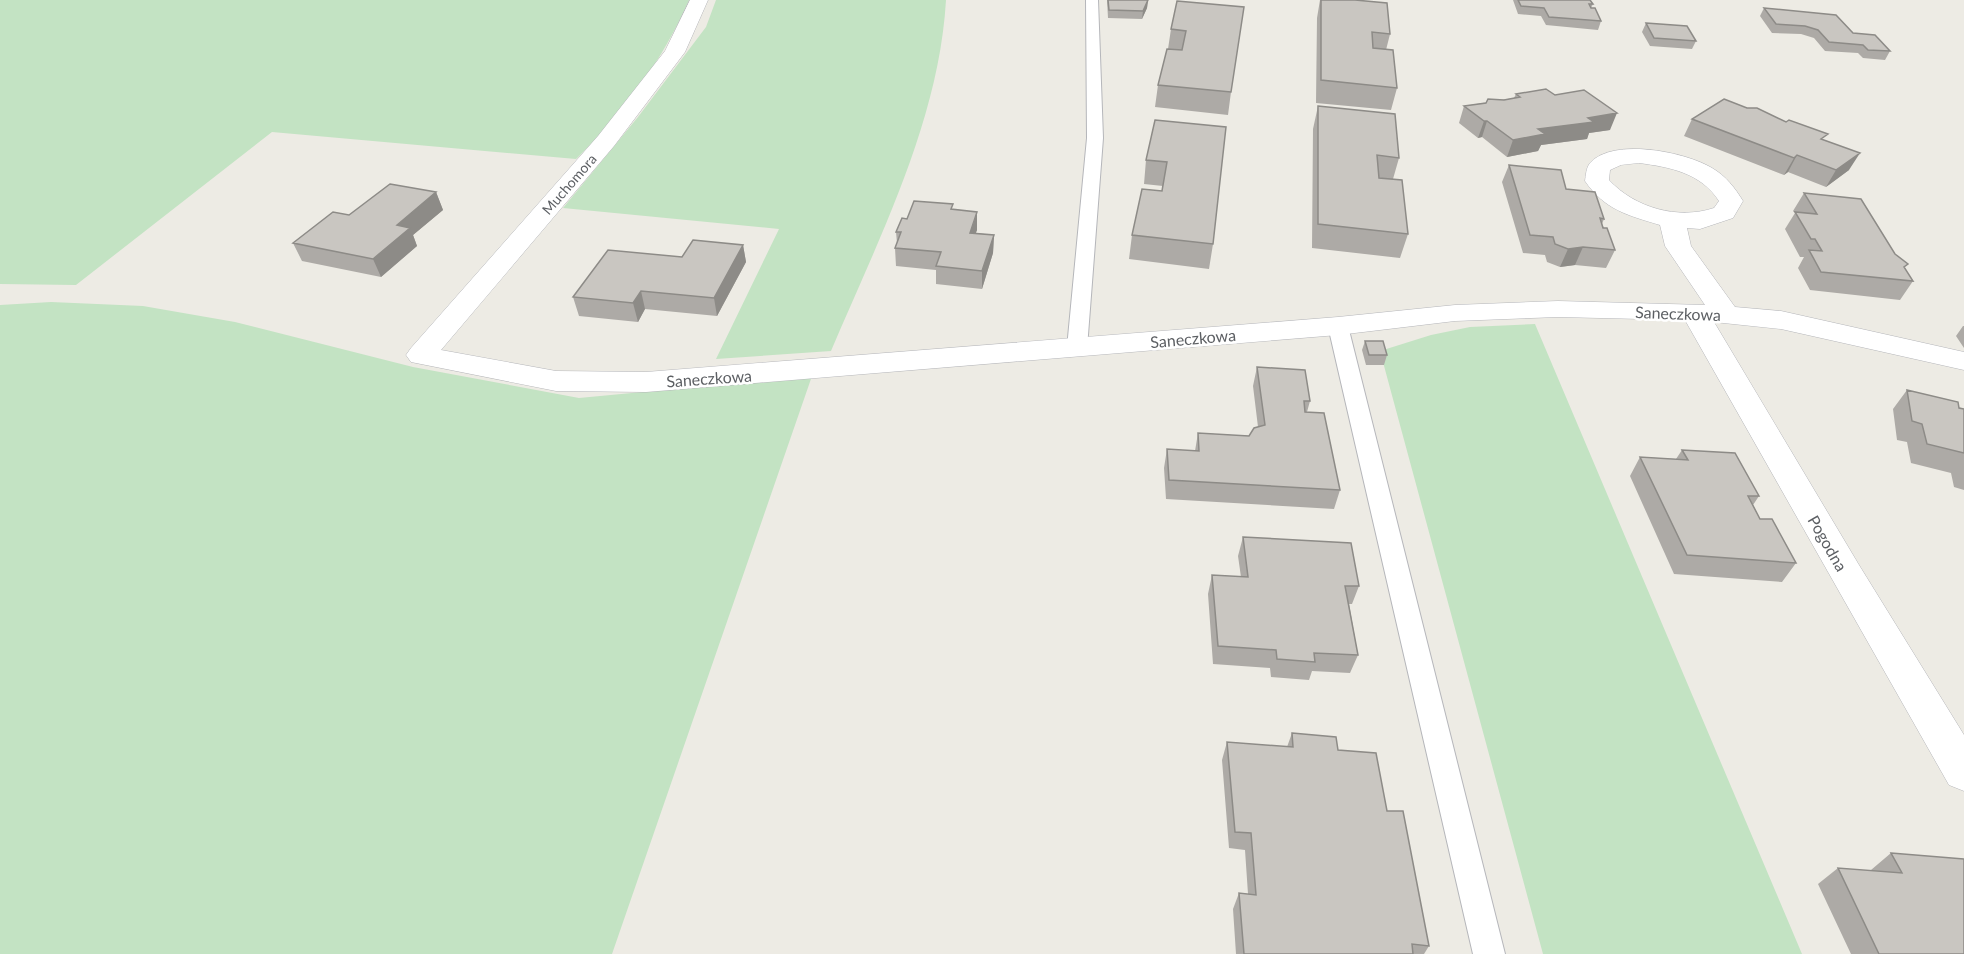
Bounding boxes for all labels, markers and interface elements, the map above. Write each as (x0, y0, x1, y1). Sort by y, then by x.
street label: Muchomora (538, 150, 600, 218)
street label: Saneczkowa (1635, 302, 1721, 324)
street label: Saneczkowa (1149, 325, 1237, 351)
street label: Saneczkowa (666, 366, 752, 390)
street label: Pogodna (1804, 512, 1852, 574)

